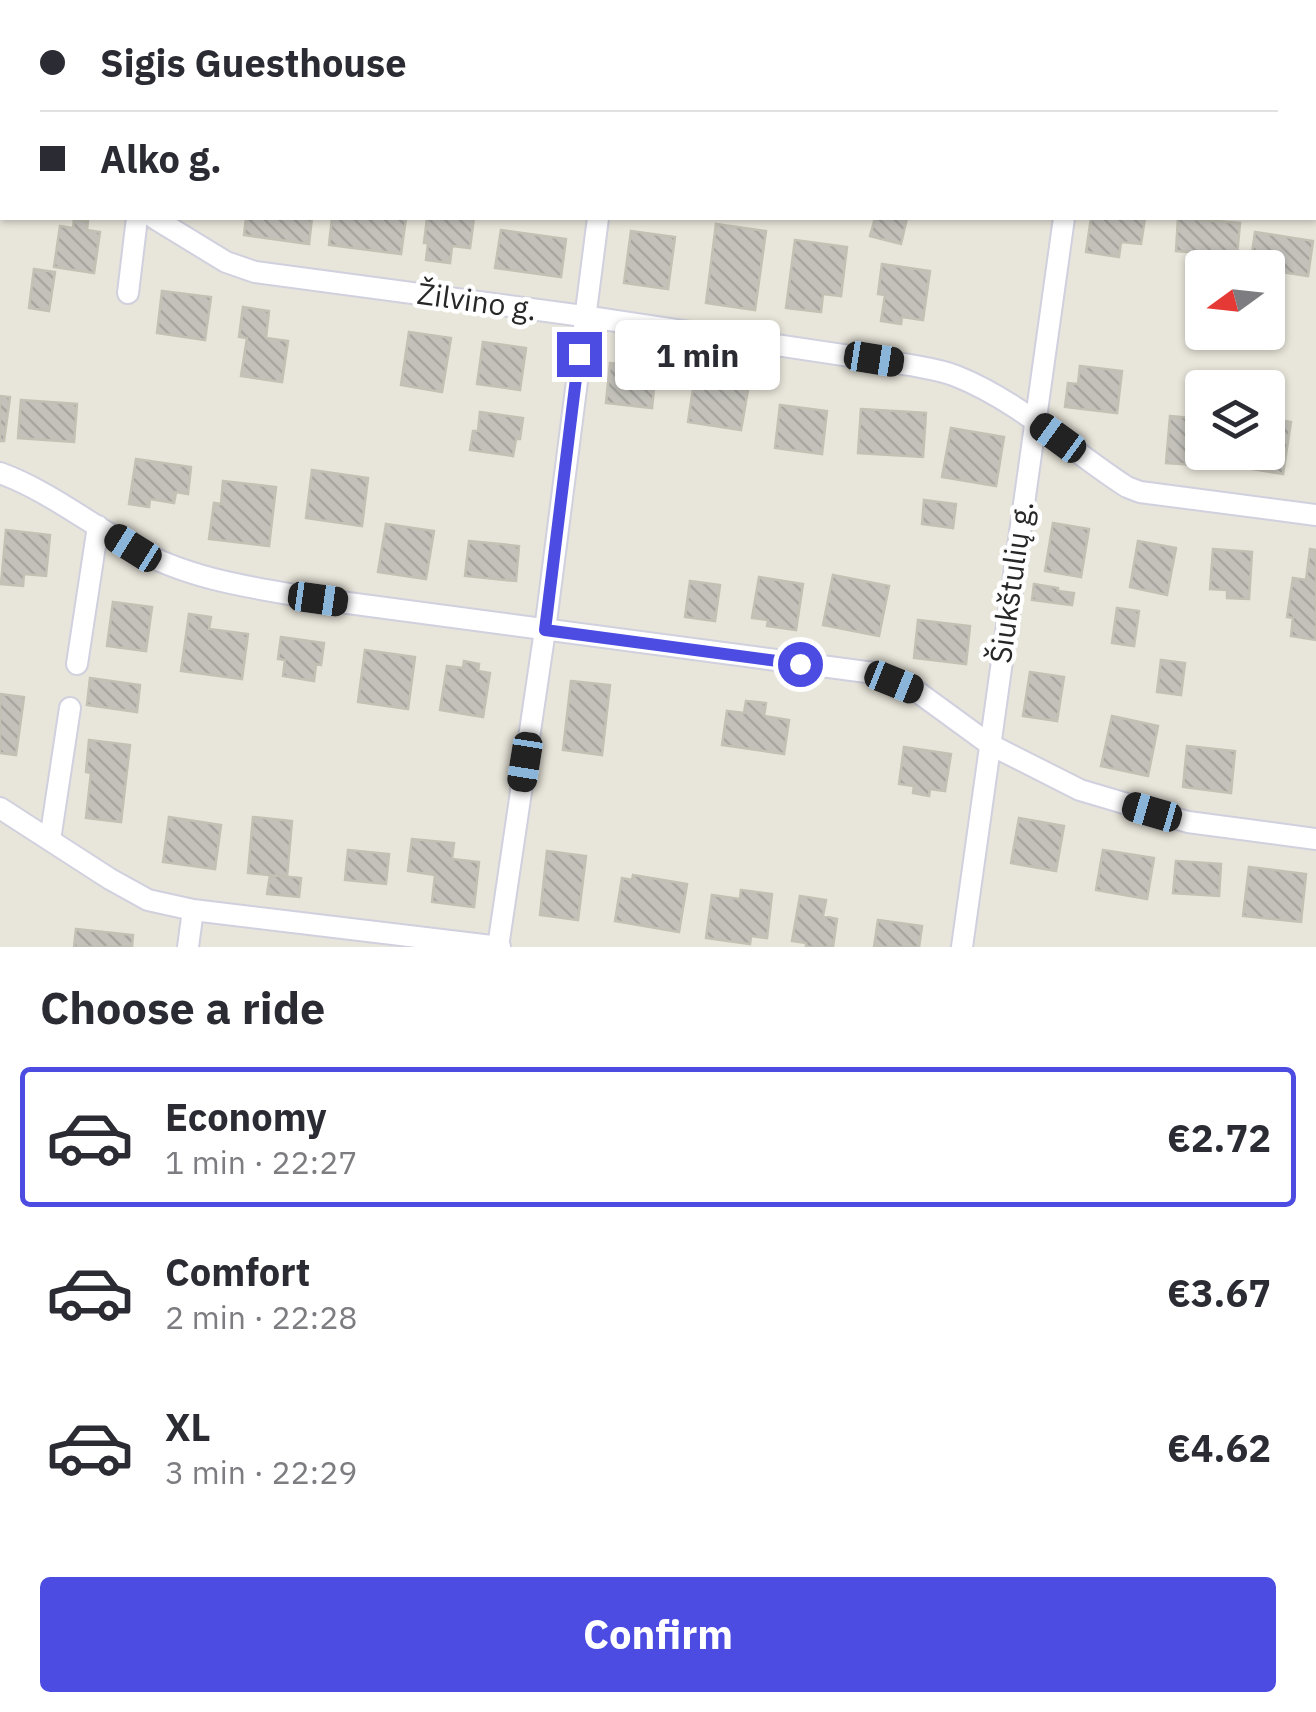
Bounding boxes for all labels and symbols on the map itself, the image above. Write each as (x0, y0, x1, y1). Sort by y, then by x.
north arrow (1185, 250, 1285, 350)
street label: Žilvino g. (415, 273, 540, 328)
callout: 1 min (614, 319, 779, 389)
route end (557, 332, 602, 377)
car (842, 339, 906, 379)
car (1025, 408, 1091, 468)
street label: Šiukštulių g. (980, 498, 1041, 666)
car (100, 519, 166, 577)
car (286, 580, 350, 618)
route start (778, 642, 823, 687)
car (861, 657, 927, 707)
car (505, 730, 545, 794)
car (1119, 789, 1185, 835)

